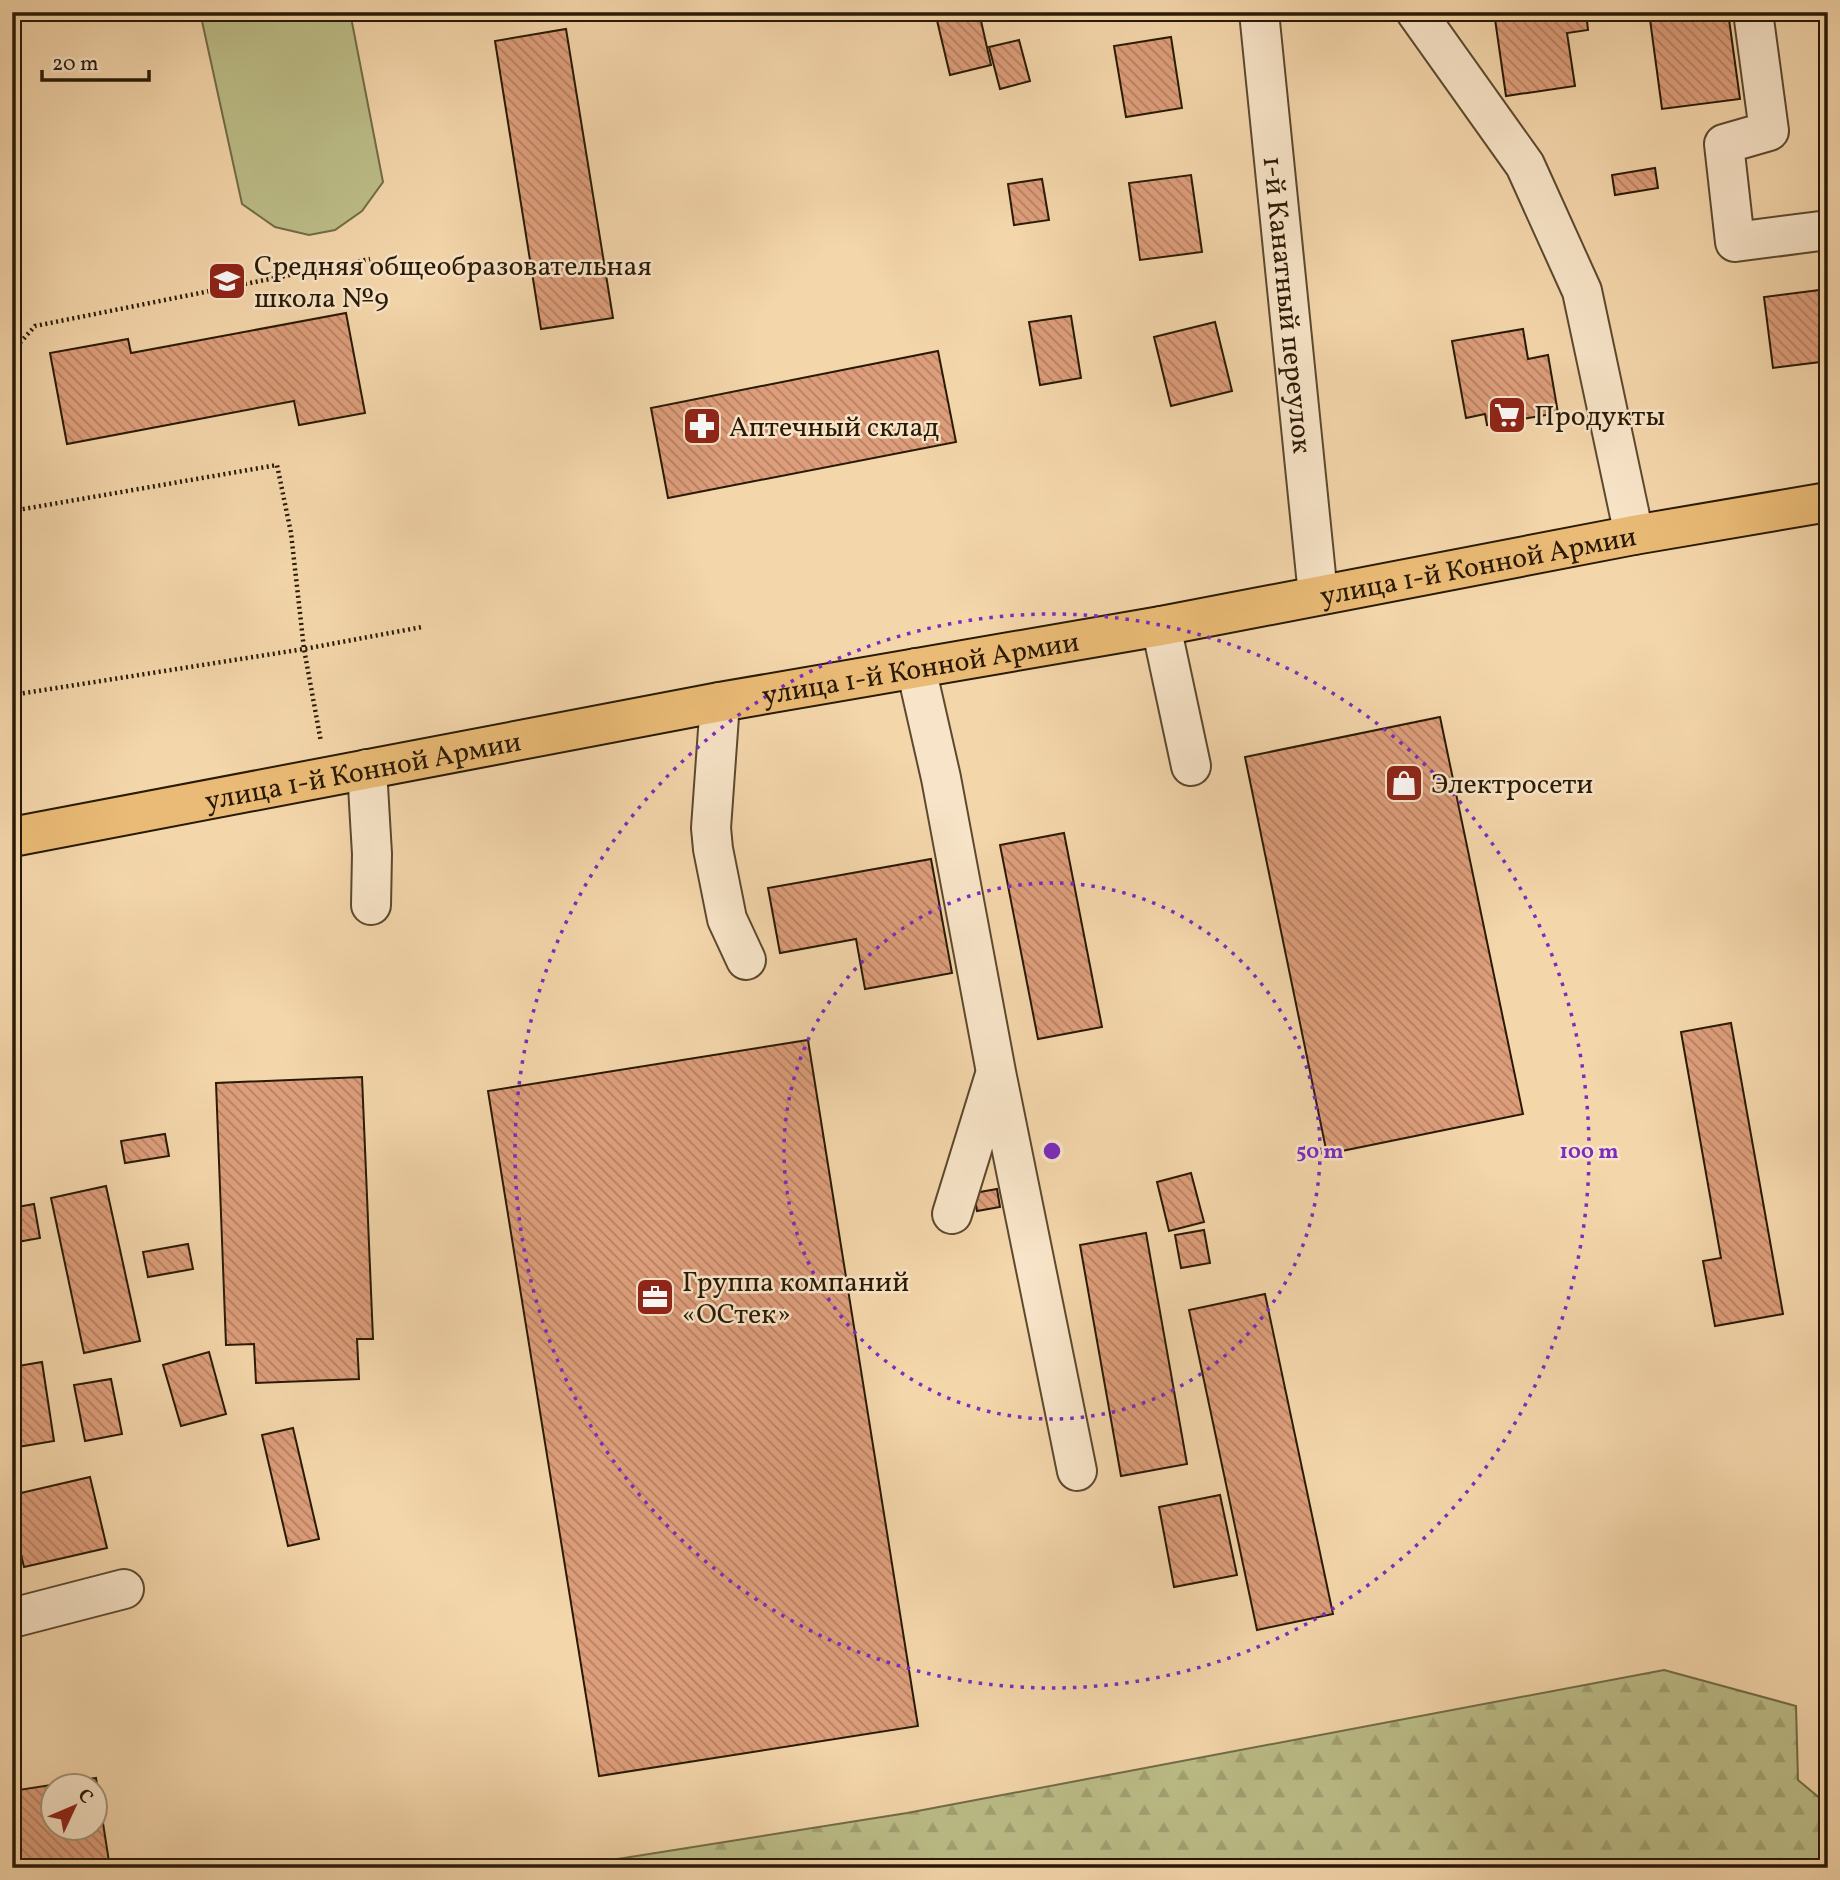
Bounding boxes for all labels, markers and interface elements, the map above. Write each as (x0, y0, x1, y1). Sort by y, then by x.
scale bar (42, 38, 149, 82)
text: 20 m (52, 50, 98, 79)
street label: 1-й Канатный переулок (1252, 154, 1321, 455)
place label: Средняя общеобразовательная школа №9 (254, 248, 652, 319)
school or university icon: Средняя общеобразовательная школа №9 (206, 260, 248, 302)
supermarket icon: Продукты (1486, 394, 1528, 436)
place label: Продукты (1534, 398, 1665, 437)
pharmacy icon: Аптечный склад (681, 405, 723, 447)
place label: Аптечный склад (729, 409, 939, 448)
street label: улица 1-й Конной Армии (1317, 518, 1640, 617)
street label: улица 1-й Конной Армии (759, 623, 1082, 716)
street label: улица 1-й Конной Армии (202, 723, 525, 822)
shop icon: Электросети (1383, 762, 1425, 804)
place label: Электросети (1431, 766, 1593, 805)
text: 50 m (1296, 1138, 1344, 1167)
text: 100 m (1559, 1138, 1619, 1167)
centre of rings (1040, 1139, 1064, 1163)
place label: Группа компаний «ОСтек» (682, 1264, 909, 1335)
office icon: Группа компаний «ОСтек» (634, 1276, 676, 1318)
north arrow (38, 1772, 108, 1842)
text: С (71, 1783, 98, 1810)

